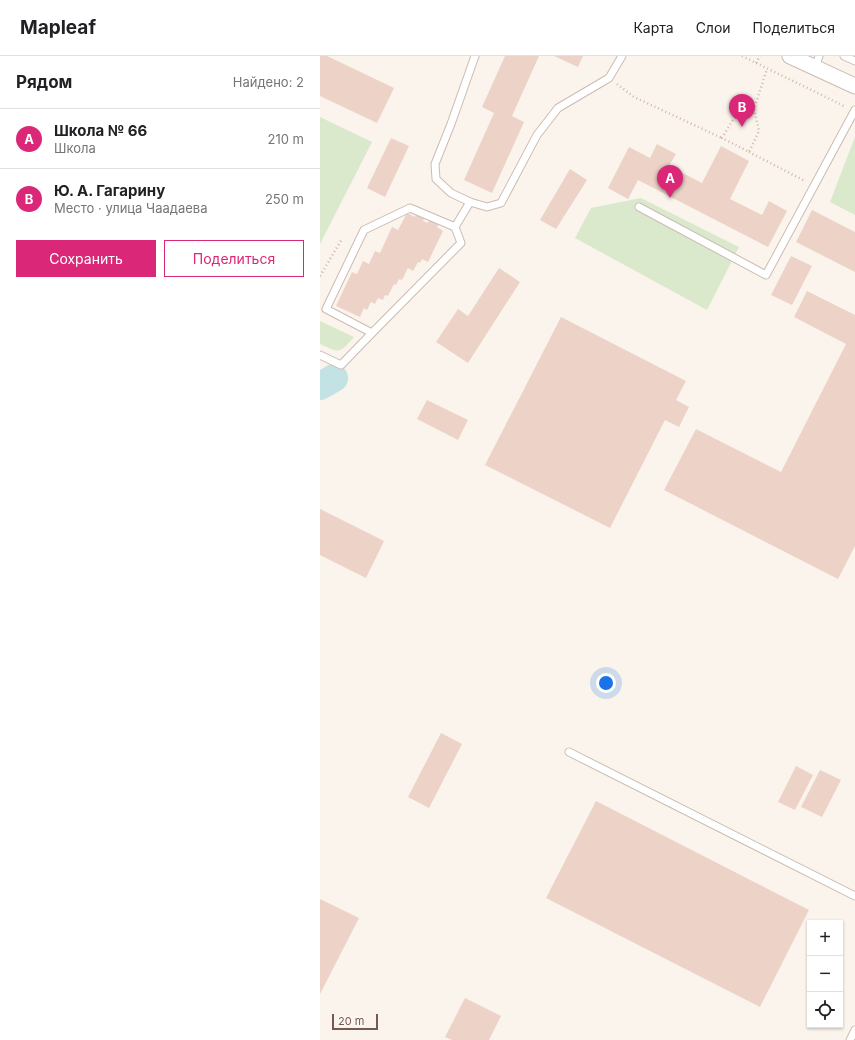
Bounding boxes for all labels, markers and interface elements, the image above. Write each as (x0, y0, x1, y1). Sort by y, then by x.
text: Mapleaf (20, 16, 96, 39)
text: Карта (633, 19, 674, 36)
text: Слои (696, 19, 731, 36)
text: Поделиться (753, 19, 835, 36)
text: Рядом (16, 72, 72, 92)
text: Найдено: 2 (233, 74, 304, 90)
pin: B (729, 94, 755, 127)
text: Школа № 66 (54, 121, 147, 140)
text: A (24, 131, 34, 147)
text: 210 m (268, 131, 304, 147)
text: Школа (54, 140, 96, 156)
pin: A (657, 165, 683, 198)
text: Ю. А. Гагарину (54, 181, 165, 200)
text: B (25, 191, 33, 207)
text: 250 m (265, 191, 304, 207)
text: Место · улица Чаадаева (54, 200, 207, 216)
button: Сохранить (16, 240, 156, 277)
button: Поделиться (164, 240, 304, 277)
your location (596, 673, 616, 693)
map controls (807, 920, 843, 1028)
button: + (807, 920, 843, 956)
button: − (807, 956, 843, 992)
button: locate (807, 992, 843, 1028)
scale bar (332, 1012, 378, 1031)
text: 20 m (338, 1014, 364, 1028)

